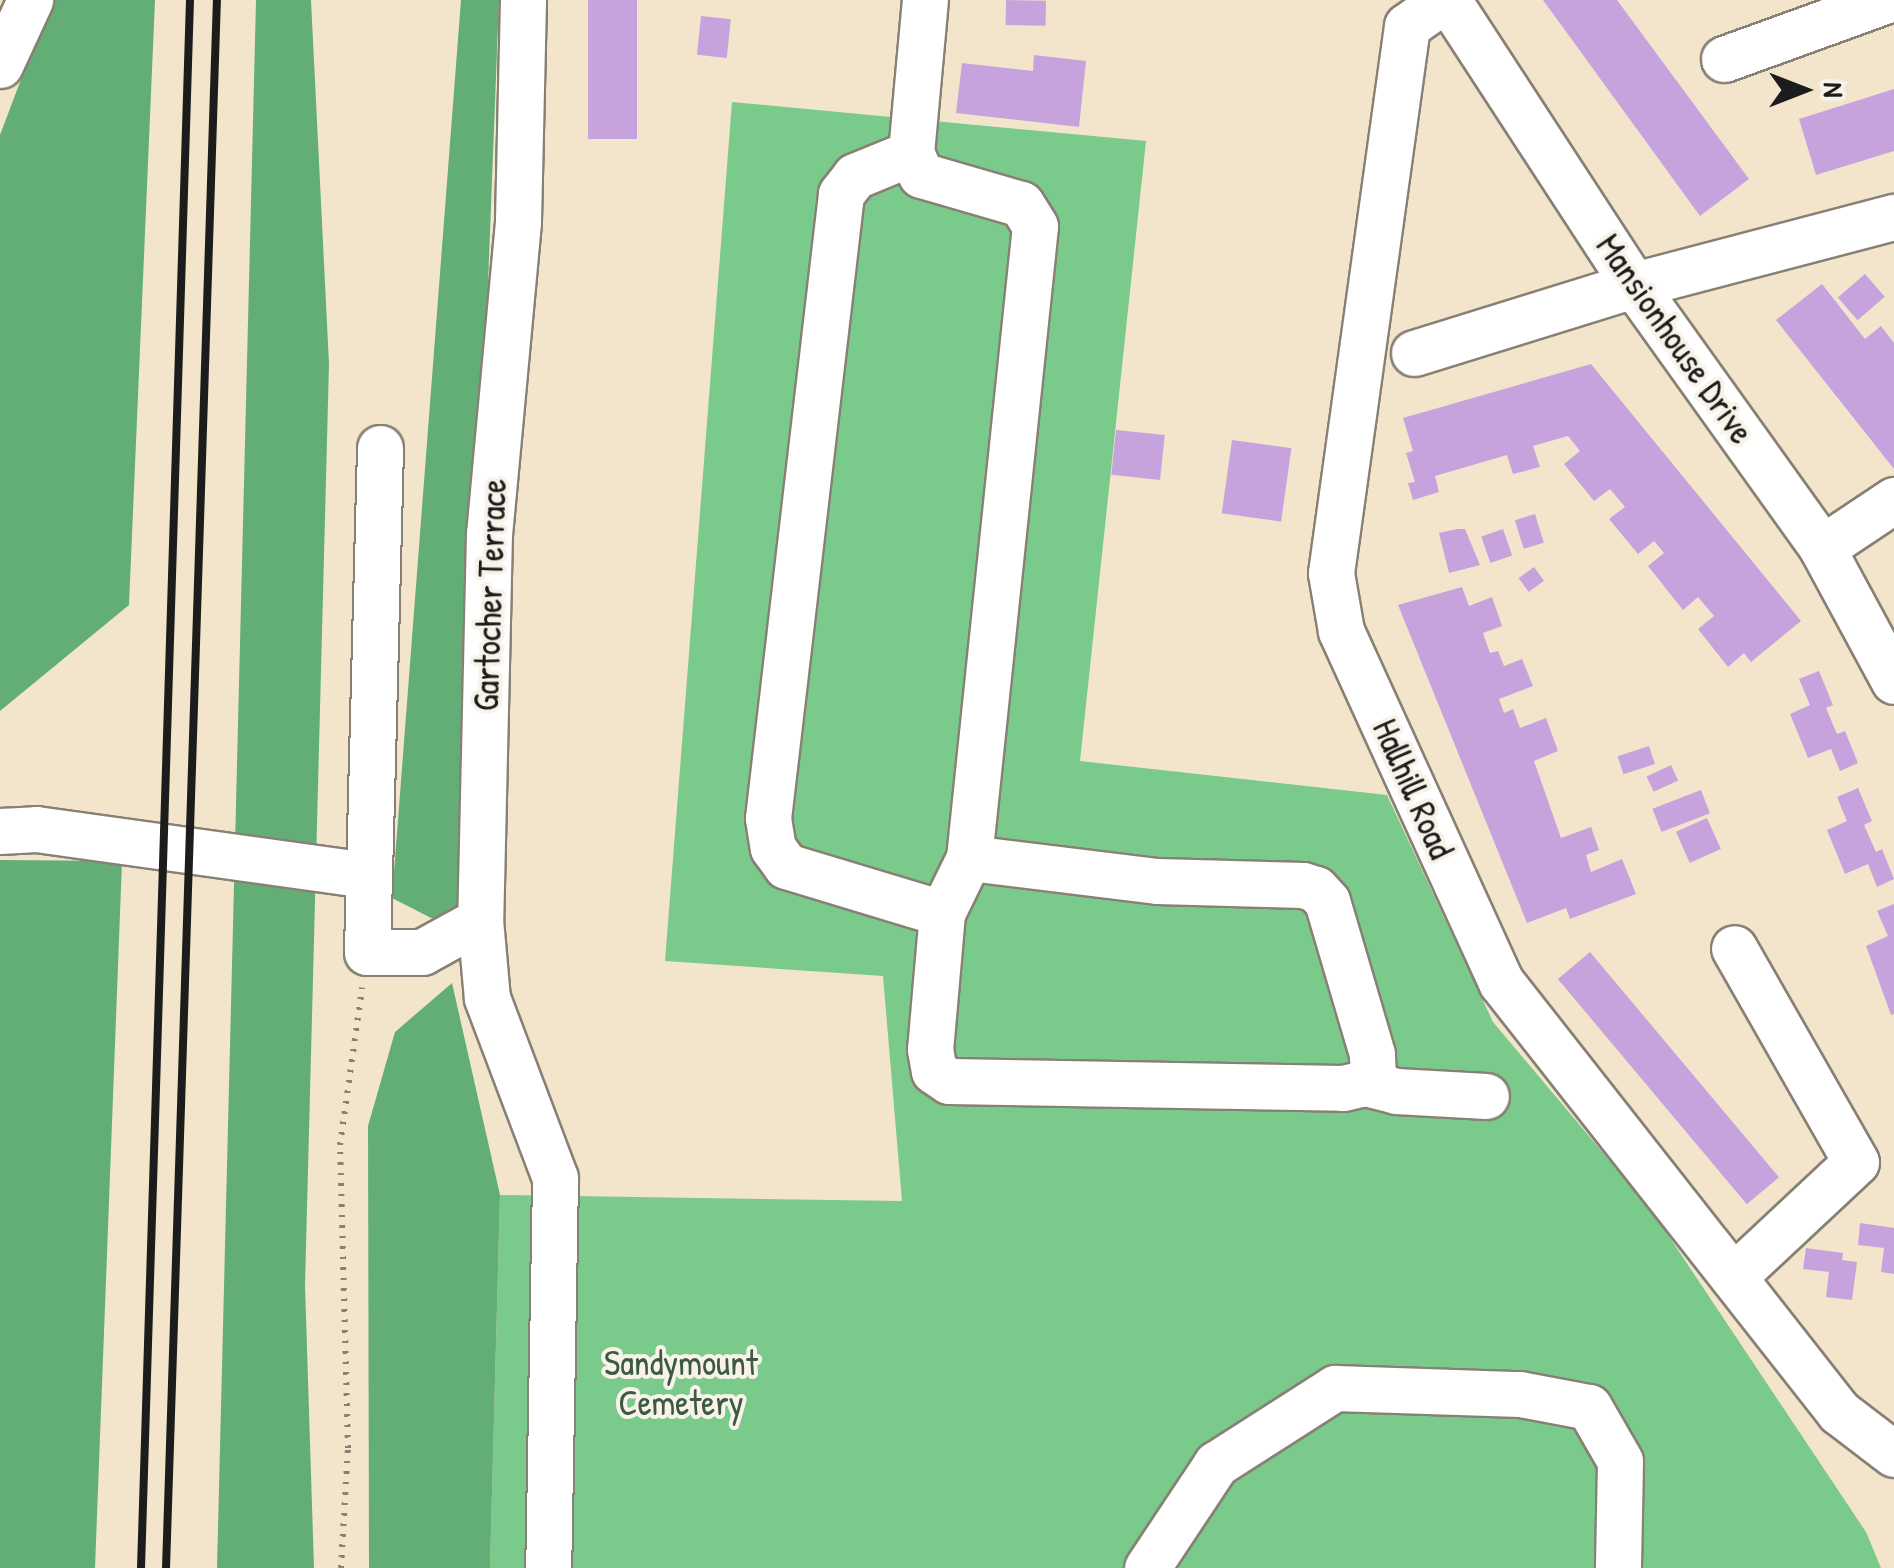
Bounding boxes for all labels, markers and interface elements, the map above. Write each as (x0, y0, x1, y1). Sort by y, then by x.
north arrow (1754, 40, 1854, 140)
text: N (1815, 83, 1853, 97)
street label: Mansionhouse Drive (1587, 226, 1763, 452)
street label: Gartocher Terrace (465, 478, 515, 712)
street label: Hallhill Road (1364, 713, 1462, 865)
park label: Sandymount Cemetery (604, 1342, 758, 1424)

